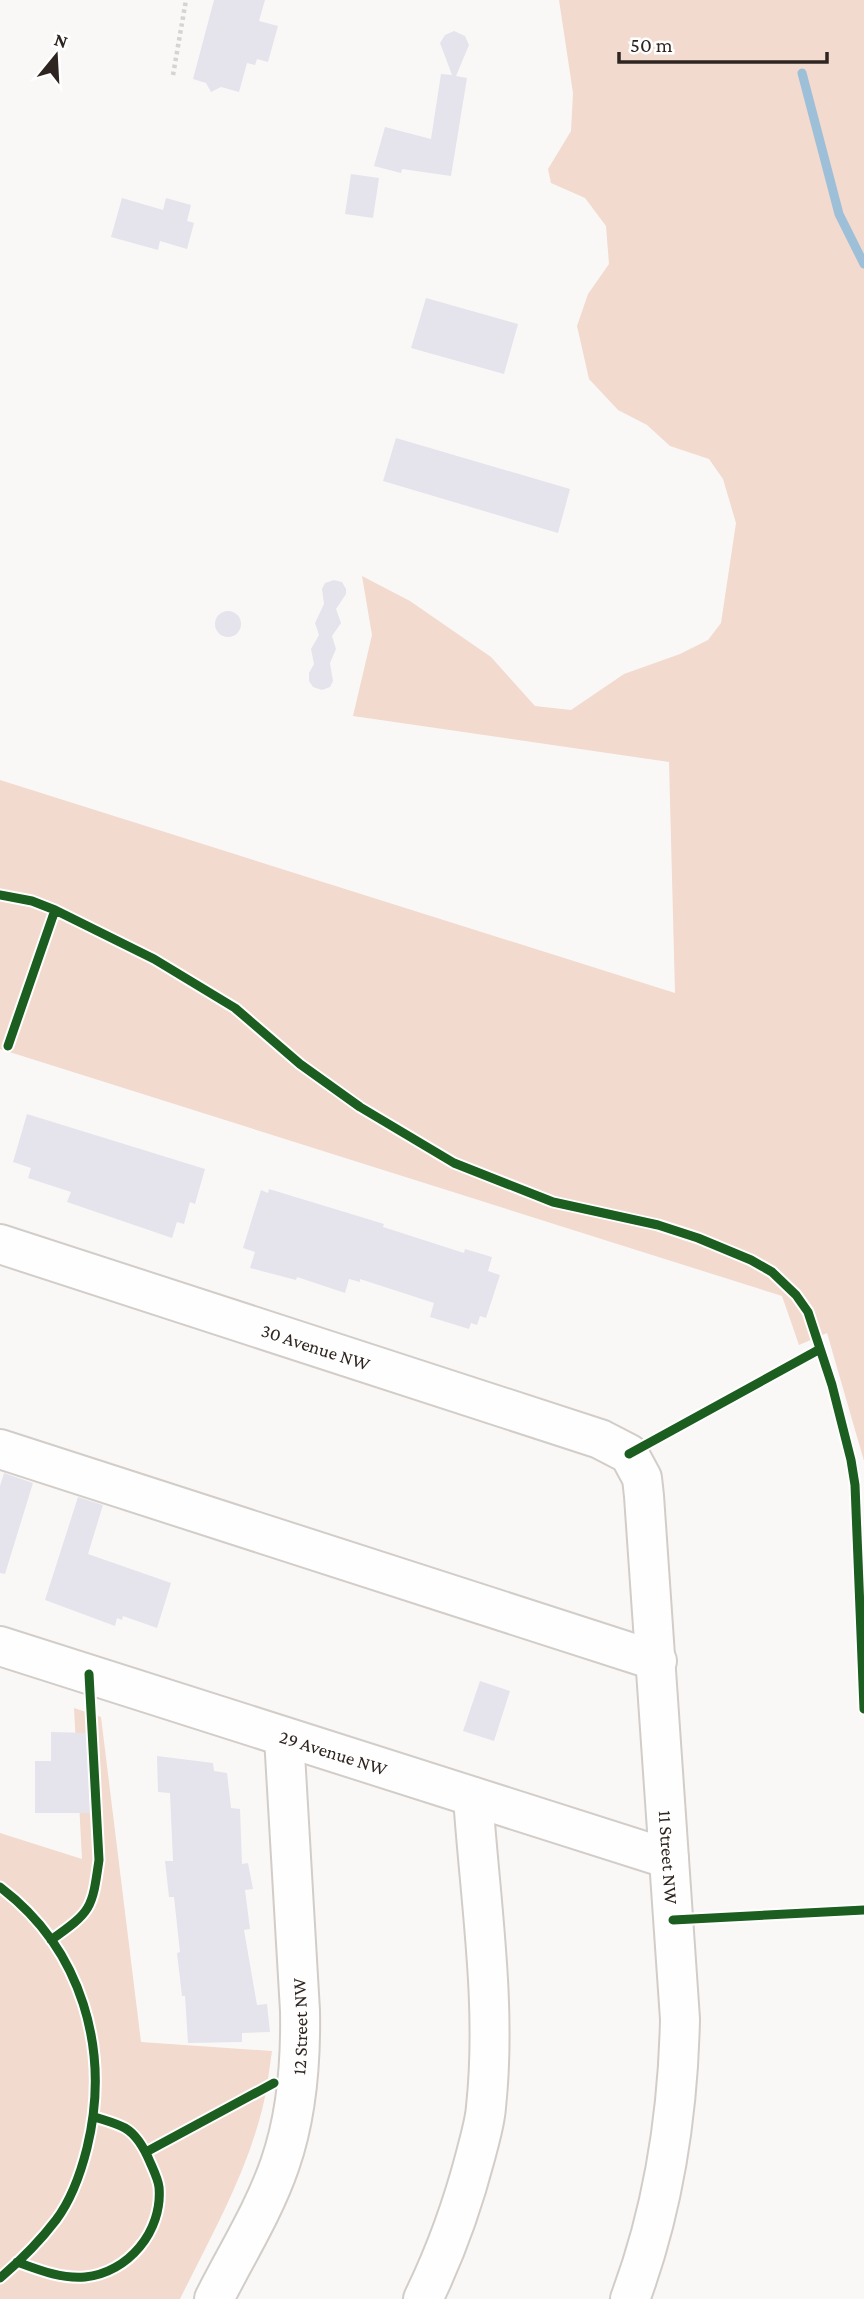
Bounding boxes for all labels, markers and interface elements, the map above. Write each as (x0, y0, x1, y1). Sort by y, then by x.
north arrow (21, 21, 91, 91)
scale bar (619, 21, 827, 65)
text: N (52, 28, 71, 52)
text: 50 m (630, 33, 673, 57)
street label: 30 Avenue NW (259, 1320, 373, 1375)
street label: 29 Avenue NW (277, 1726, 390, 1780)
street label: 11 Street NW (655, 1809, 682, 1906)
street label: 12 Street NW (288, 1977, 311, 2076)

